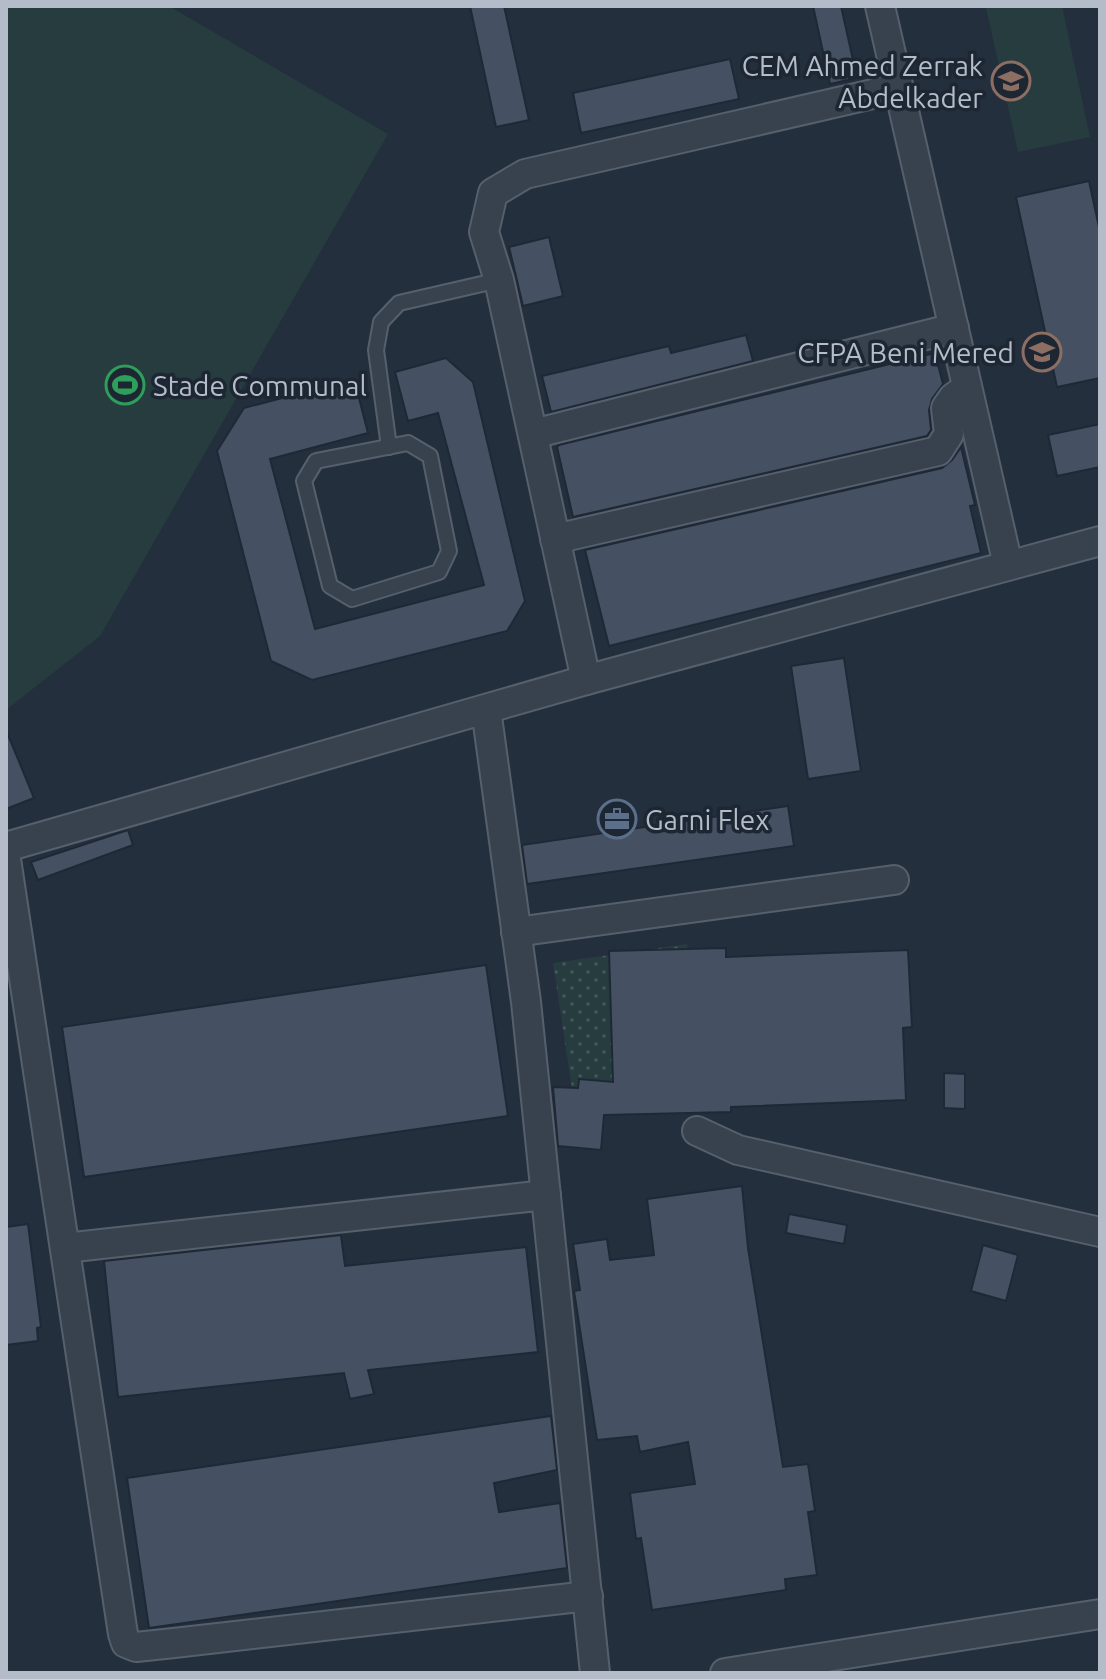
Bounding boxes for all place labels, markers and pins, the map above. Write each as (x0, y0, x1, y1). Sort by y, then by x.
place label: CEM Ahmed Zerrak Abdelkader (742, 50, 983, 113)
school or university icon: CEM Ahmed Zerrak Abdelkader (990, 60, 1032, 102)
school or university icon: CFPA Beni Mered (1021, 331, 1063, 373)
place label: CFPA Beni Mered (797, 337, 1014, 368)
sports icon: Stade Communal (104, 364, 146, 406)
place label: Stade Communal (153, 370, 367, 401)
office icon: Garni Flex (596, 798, 638, 840)
place label: Garni Flex (645, 804, 769, 835)

